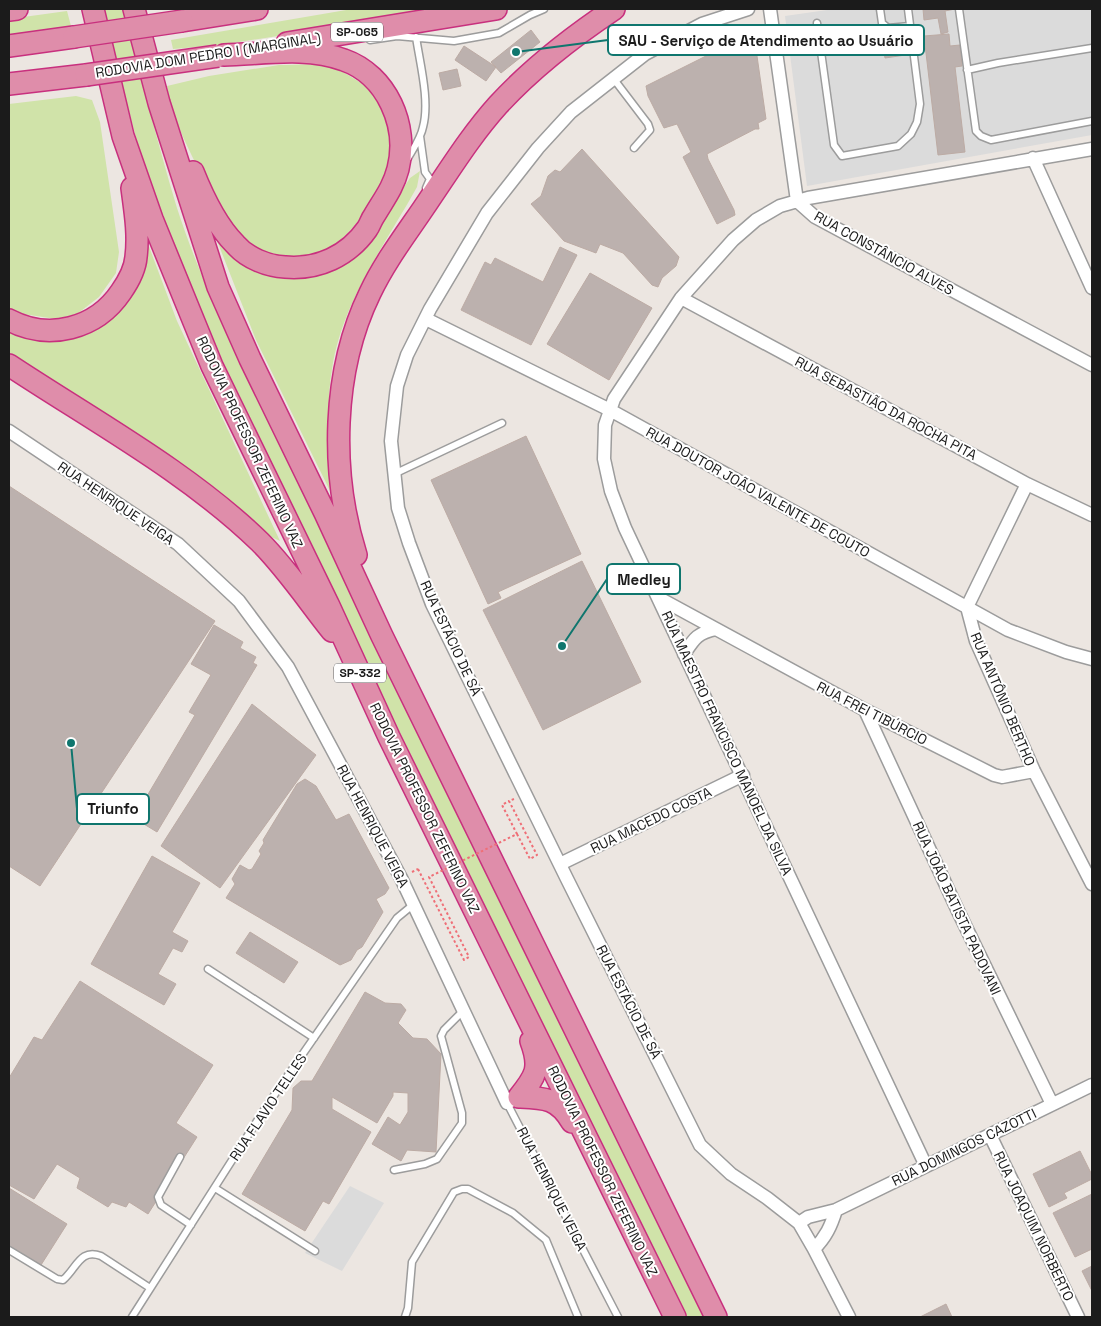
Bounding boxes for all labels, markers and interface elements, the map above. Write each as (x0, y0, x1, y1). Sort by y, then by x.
road number: SP-065 (331, 22, 383, 42)
callout: SAU - Serviço de Atendimento ao Usuário (608, 25, 924, 55)
street label: RODOVIA DOM PEDRO I (MARGINAL) (94, 28, 322, 82)
text: SAU - Serviço de Atendimento ao Usuário (618, 31, 914, 50)
street label: RUA CONSTÂNCIO ALVES (811, 207, 957, 299)
street label: RODOVIA PROFESSOR ZEFERINO VAZ (193, 333, 307, 551)
street label: RUA SEBASTIÃO DA ROCHA PITA (792, 352, 980, 464)
street label: RUA DOUTOR JOÃO VALENTE DE COUTO (643, 423, 873, 561)
street label: RUA HENRIQUE VEIGA (54, 457, 178, 549)
callout: Medley (607, 564, 680, 594)
text: Medley (617, 570, 671, 589)
street label: RUA ESTÁCIO DE SÁ (416, 577, 486, 699)
street label: RUA MAESTRO FRANCISCO MANOEL DA SILVA (658, 608, 796, 878)
street label: RUA ANTÔNIO BERTHO (967, 629, 1039, 769)
road number: SP-332 (334, 664, 386, 682)
street label: RUA FREI TIBÚRCIO (814, 677, 930, 749)
street label: RODOVIA PROFESSOR ZEFERINO VAZ (366, 700, 484, 916)
street label: RUA HENRIQUE VEIGA (333, 761, 413, 891)
street label: RUA MACEDO COSTA (587, 783, 715, 857)
callout: Triunfo (77, 794, 149, 824)
text: Triunfo (87, 799, 139, 818)
street label: RUA JOÃO BATISTA PADOVANI (909, 818, 1005, 998)
street label: RUA ESTÁCIO DE SÁ (592, 942, 666, 1062)
street label: RUA FLAVIO TELLES (225, 1050, 311, 1164)
street label: RODOVIA PROFESSOR ZEFERINO VAZ (544, 1063, 662, 1279)
street label: RUA DOMINGOS CAZOTTI (889, 1104, 1039, 1190)
street label: RUA HENRIQUE VEIGA (513, 1124, 591, 1254)
street label: RUA JOAQUIM NORBERTO (990, 1148, 1078, 1304)

